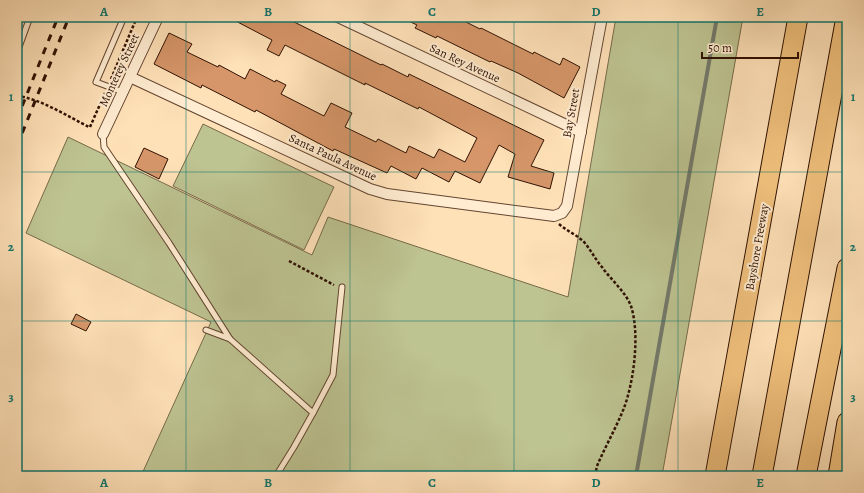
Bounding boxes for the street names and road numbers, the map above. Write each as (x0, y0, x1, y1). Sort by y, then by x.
street label: Monterey Street (95, 31, 143, 109)
street label: San Rey Avenue (427, 40, 503, 86)
street label: Bay Street (559, 87, 583, 139)
street label: Santa Paula Avenue (286, 130, 380, 184)
street label: Bayshore Freeway (742, 202, 773, 291)

